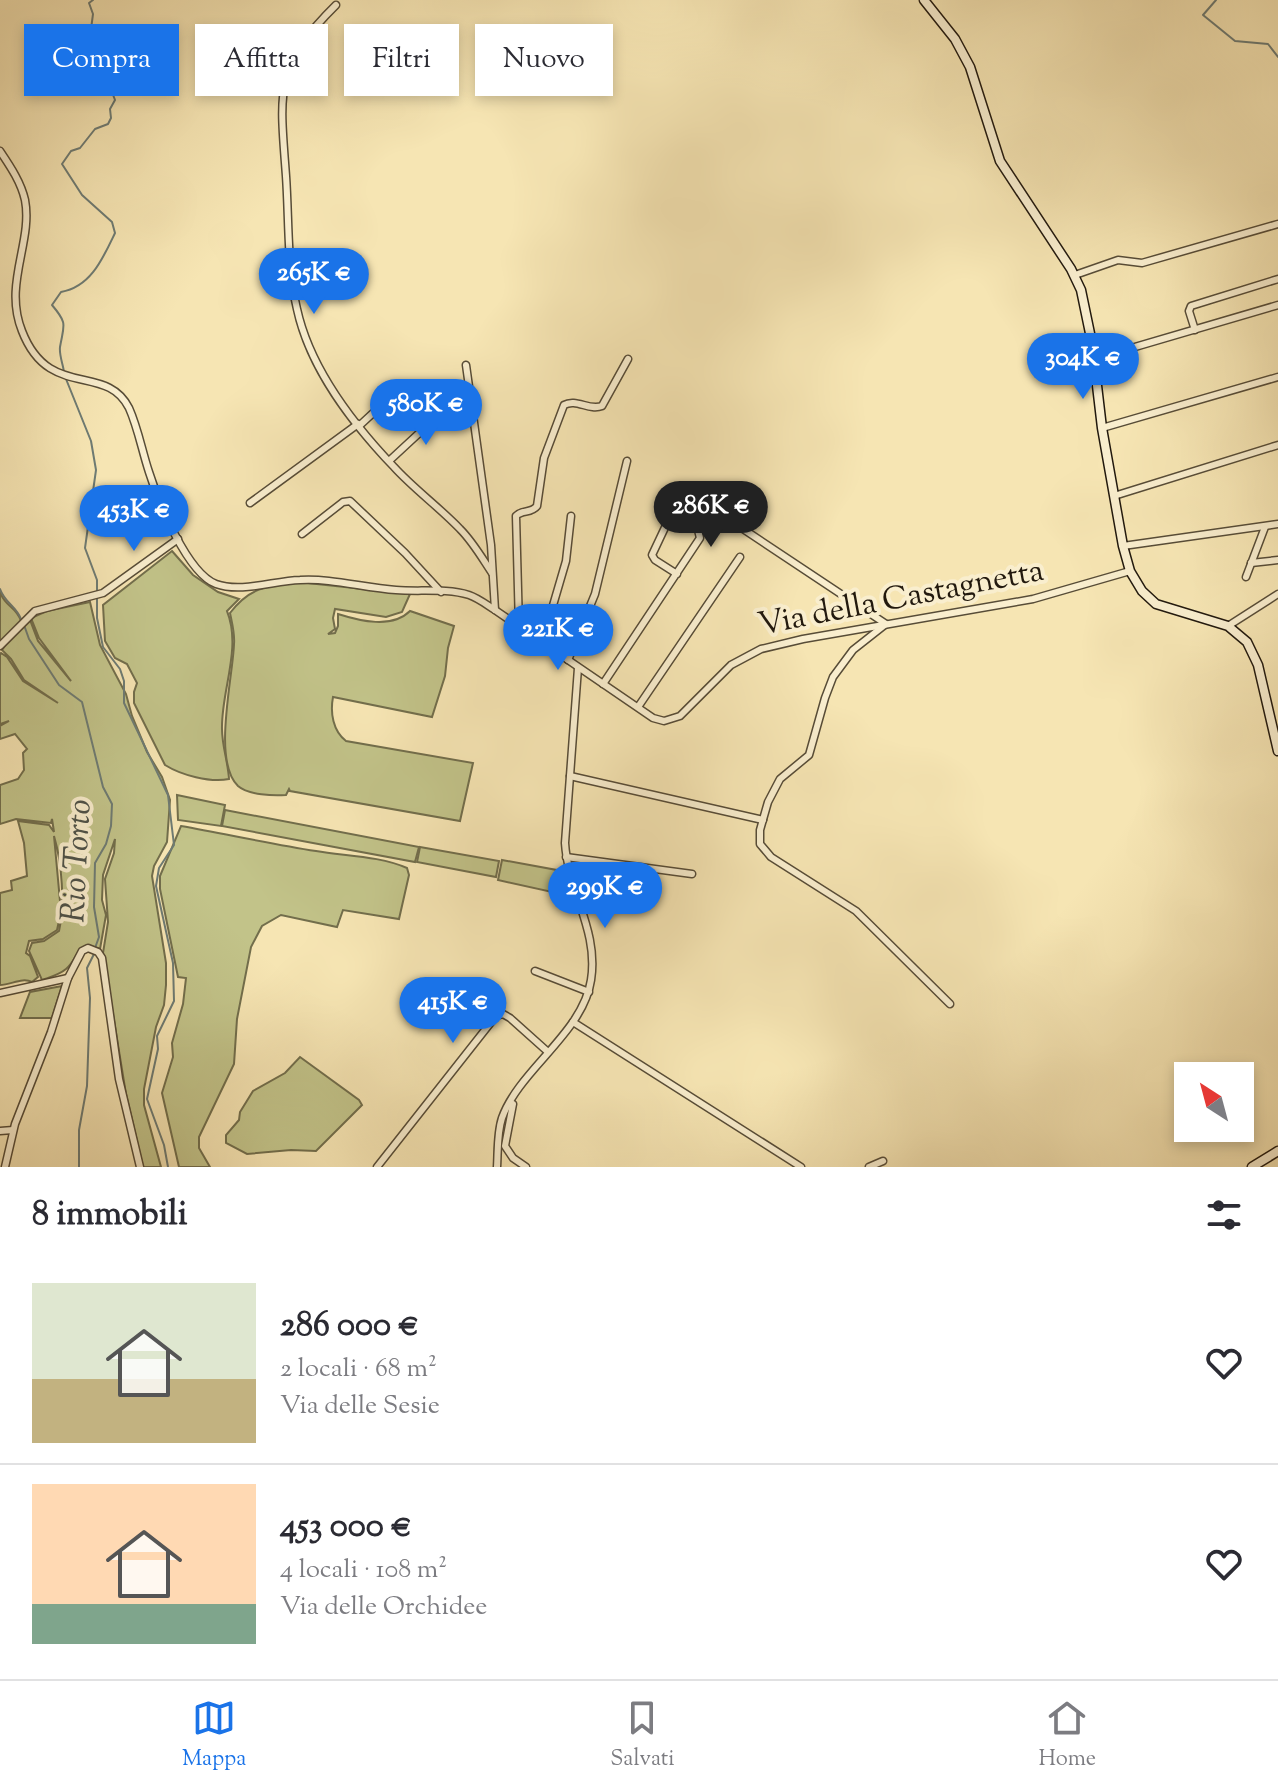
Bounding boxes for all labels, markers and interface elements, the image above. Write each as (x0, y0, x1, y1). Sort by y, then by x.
chip: Compra (24, 24, 179, 96)
chip: Affitta (195, 24, 328, 96)
chip: Filtri (344, 24, 459, 96)
chip: Nuovo (475, 24, 613, 96)
pin: 265K € (249, 248, 379, 316)
text: 265K € (277, 255, 351, 292)
pin: 304K € (1018, 333, 1148, 401)
text: 304K € (1045, 340, 1121, 377)
pin: 580K € (361, 379, 491, 447)
text: 580K € (388, 386, 464, 423)
pin: 286K € (646, 481, 776, 549)
pin: 453K € (69, 485, 199, 553)
text: 286K € (672, 488, 750, 525)
text: 453K € (98, 492, 170, 529)
street label: Via della Castagnetta (754, 549, 1048, 649)
pin: 221K € (493, 604, 623, 672)
text: 221K € (521, 611, 595, 648)
water label: Rio Torto (50, 798, 106, 924)
pin: 299K € (540, 862, 670, 930)
text: 299K € (566, 869, 644, 906)
pin: 415K € (388, 977, 518, 1045)
text: 415K € (417, 984, 489, 1021)
north arrow (1174, 1062, 1254, 1142)
map controls (1174, 1062, 1254, 1142)
text: 8 immobili (32, 1191, 187, 1240)
icon: filters (1202, 1193, 1246, 1237)
text: 286 000 € (280, 1302, 419, 1351)
icon: home (96, 1315, 192, 1411)
icon: heart (1202, 1341, 1246, 1385)
text: 2 locali · 68 m² (280, 1351, 437, 1388)
text: Via delle Sesie (280, 1388, 440, 1425)
text: 453 000 € (280, 1503, 412, 1552)
icon: home (96, 1516, 192, 1612)
icon: heart (1202, 1542, 1246, 1586)
text: 4 locali · 108 m² (280, 1552, 447, 1589)
text: Via delle Orchidee (280, 1589, 487, 1626)
tab: Mappa (182, 1696, 246, 1776)
tab: Salvati (610, 1696, 675, 1776)
tab: Home (1038, 1696, 1096, 1776)

